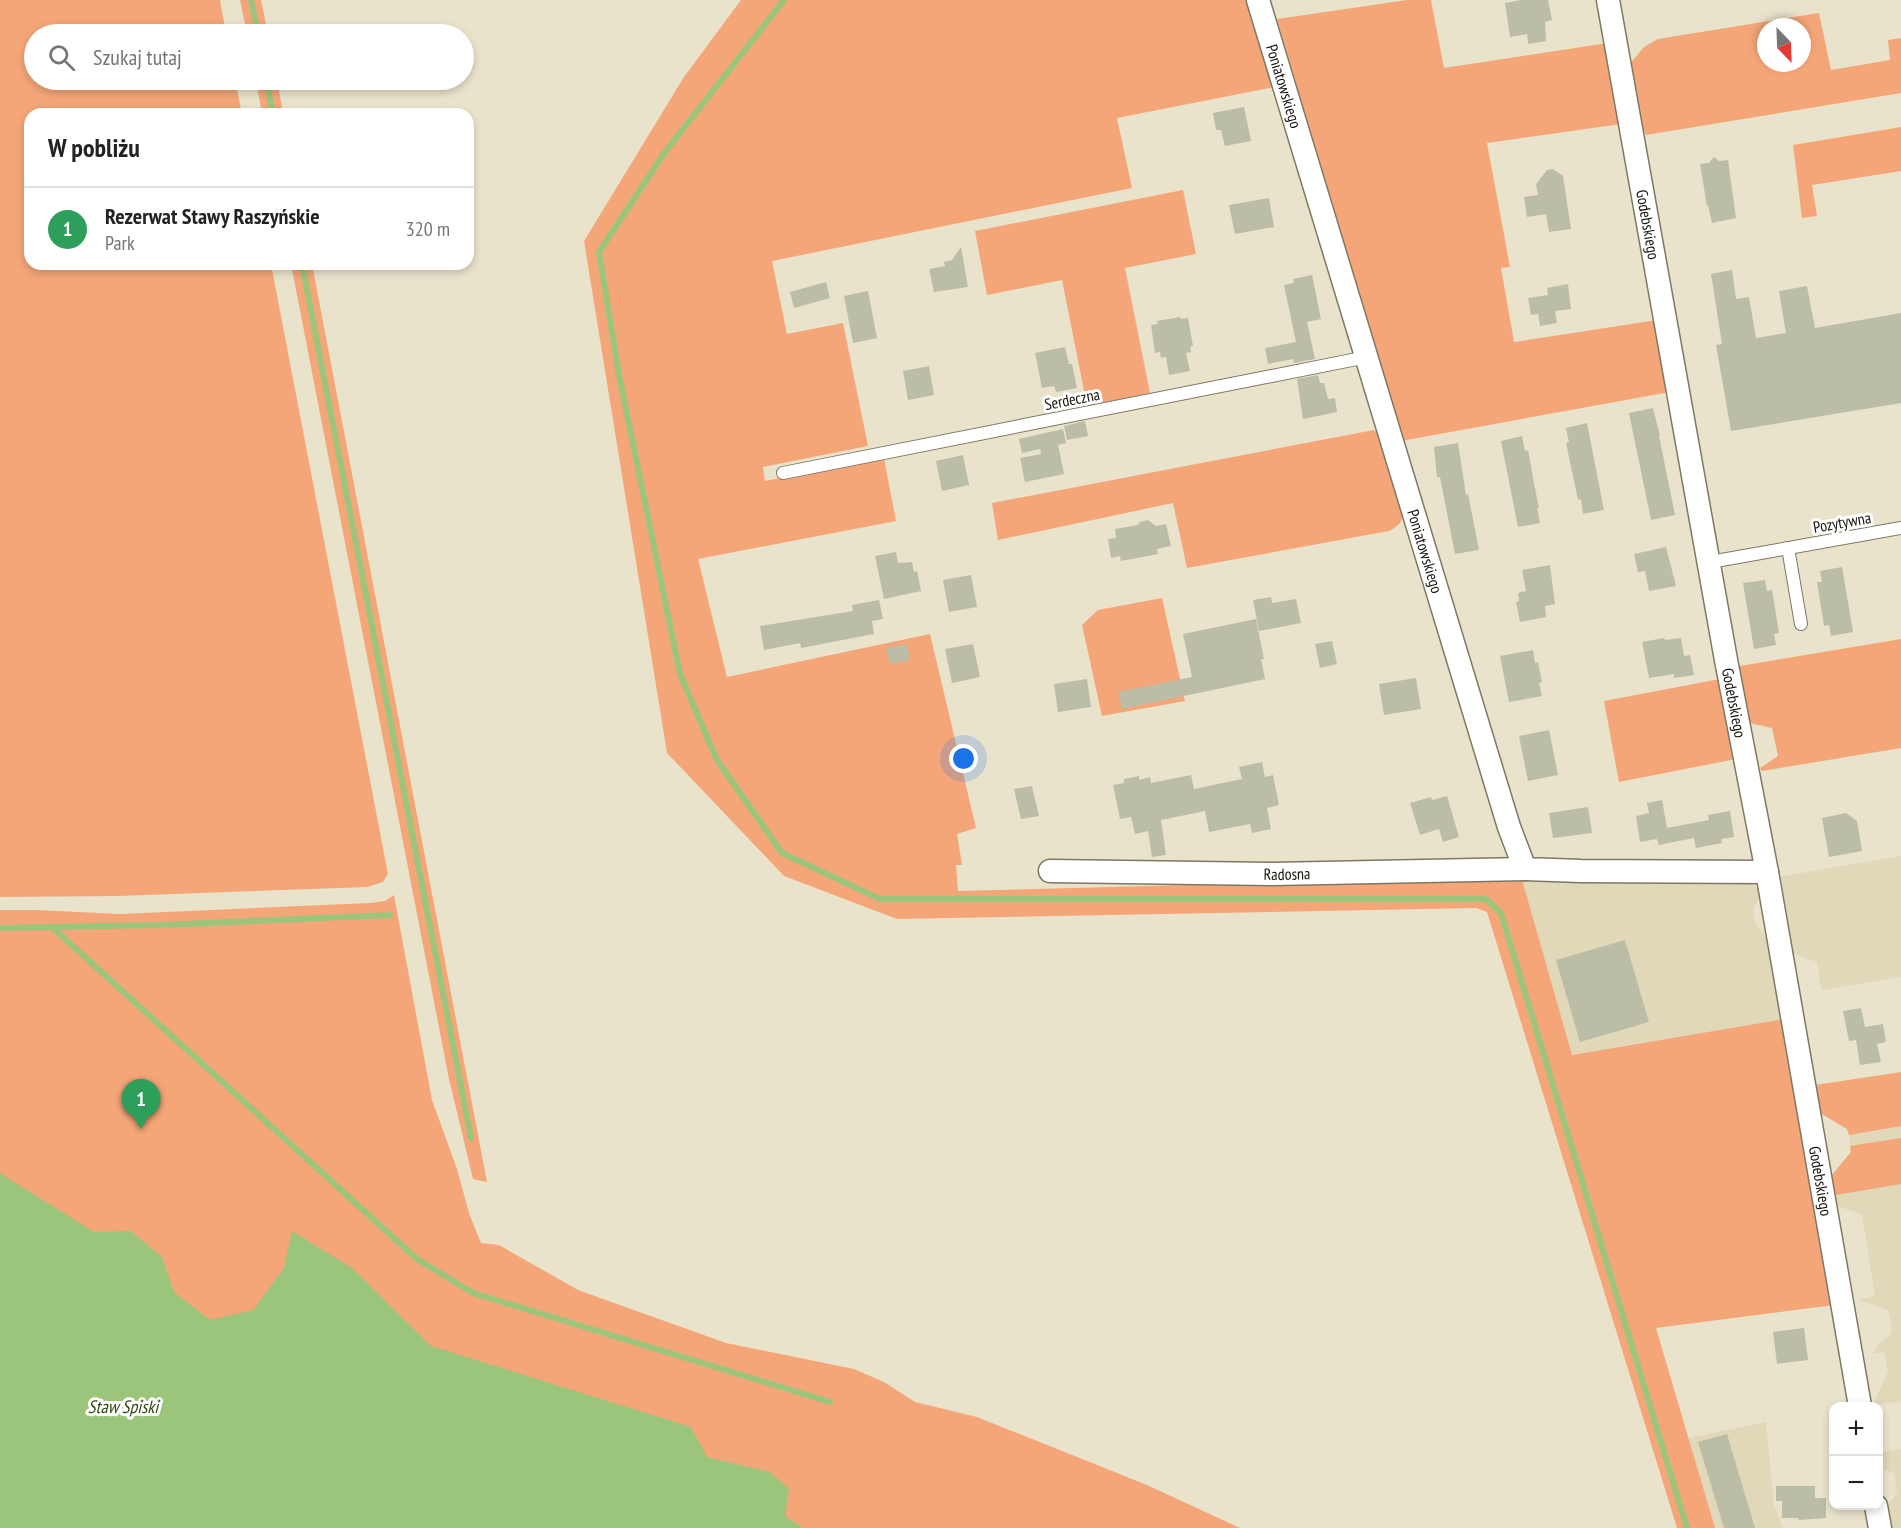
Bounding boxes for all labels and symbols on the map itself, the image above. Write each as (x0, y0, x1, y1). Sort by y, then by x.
north arrow (1757, 18, 1811, 72)
street label: Poniatowskiego (1262, 42, 1306, 131)
street label: Godebskiego (1632, 188, 1664, 261)
street label: Serdeczna (1043, 384, 1101, 414)
street label: Poniatowskiego (1403, 507, 1447, 596)
street label: Pozytywna (1811, 507, 1873, 537)
street label: Godebskiego (1718, 666, 1751, 739)
your location (949, 744, 978, 773)
street label: Radosna (1263, 863, 1311, 884)
pin: 1 (122, 1080, 160, 1129)
street label: Godebskiego (1805, 1144, 1837, 1218)
water label: Staw Spiski (88, 1395, 160, 1418)

